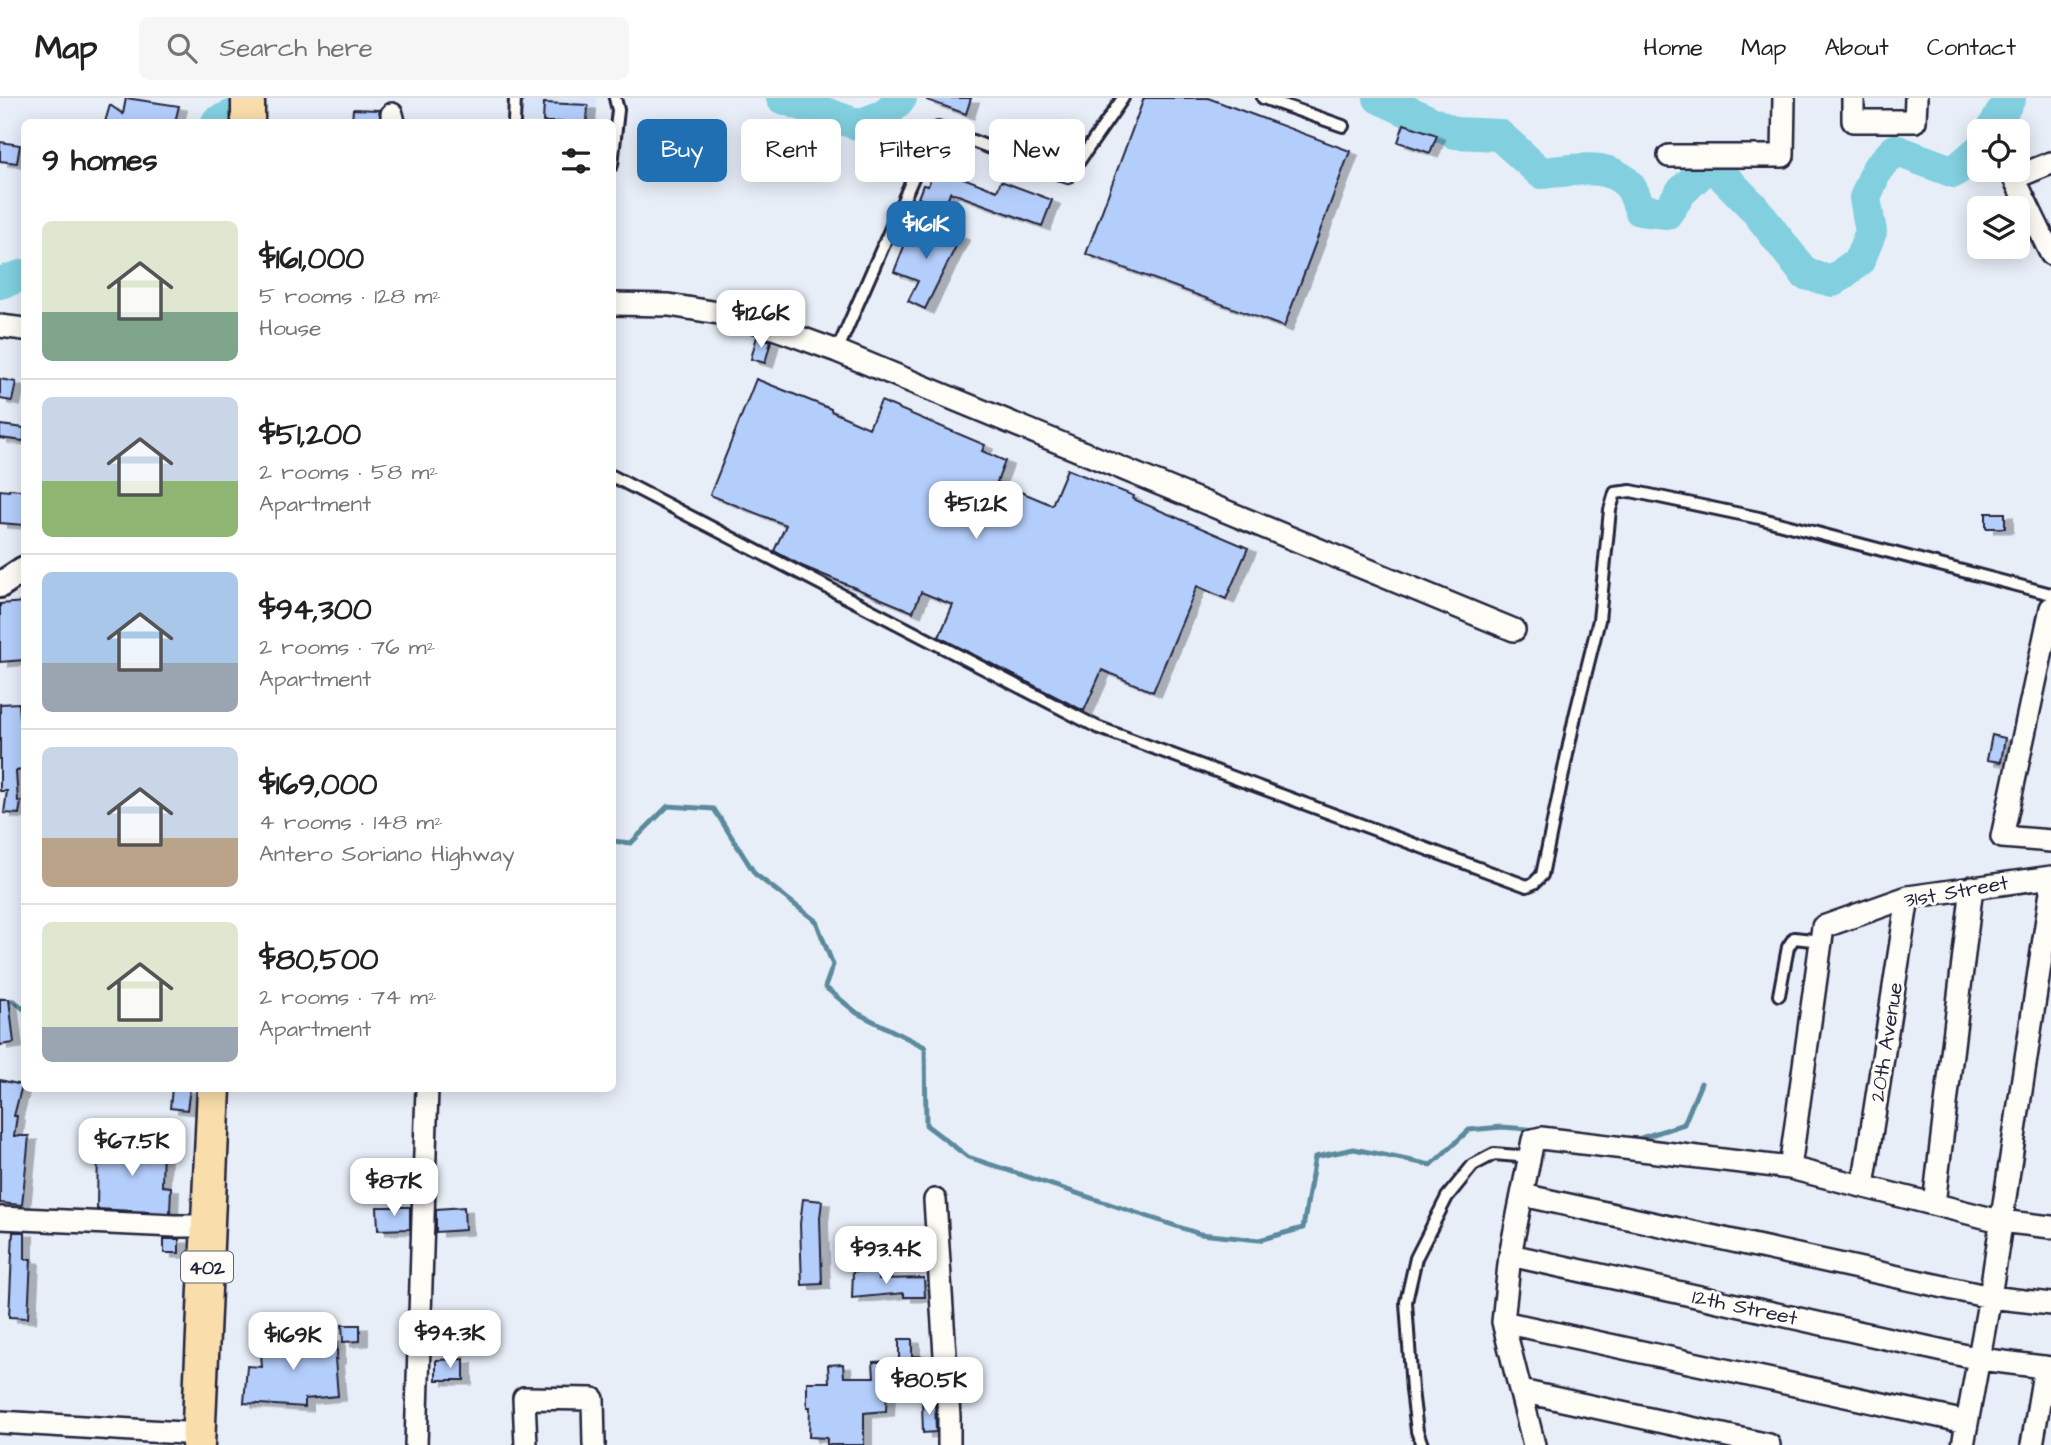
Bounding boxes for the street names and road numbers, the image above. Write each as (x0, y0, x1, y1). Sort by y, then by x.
street label: 31st Street (1902, 868, 2011, 915)
street label: 20th Avenue (1863, 980, 1910, 1104)
road number: 402 (181, 1252, 233, 1282)
street label: 12th Street (1690, 1282, 1801, 1333)

